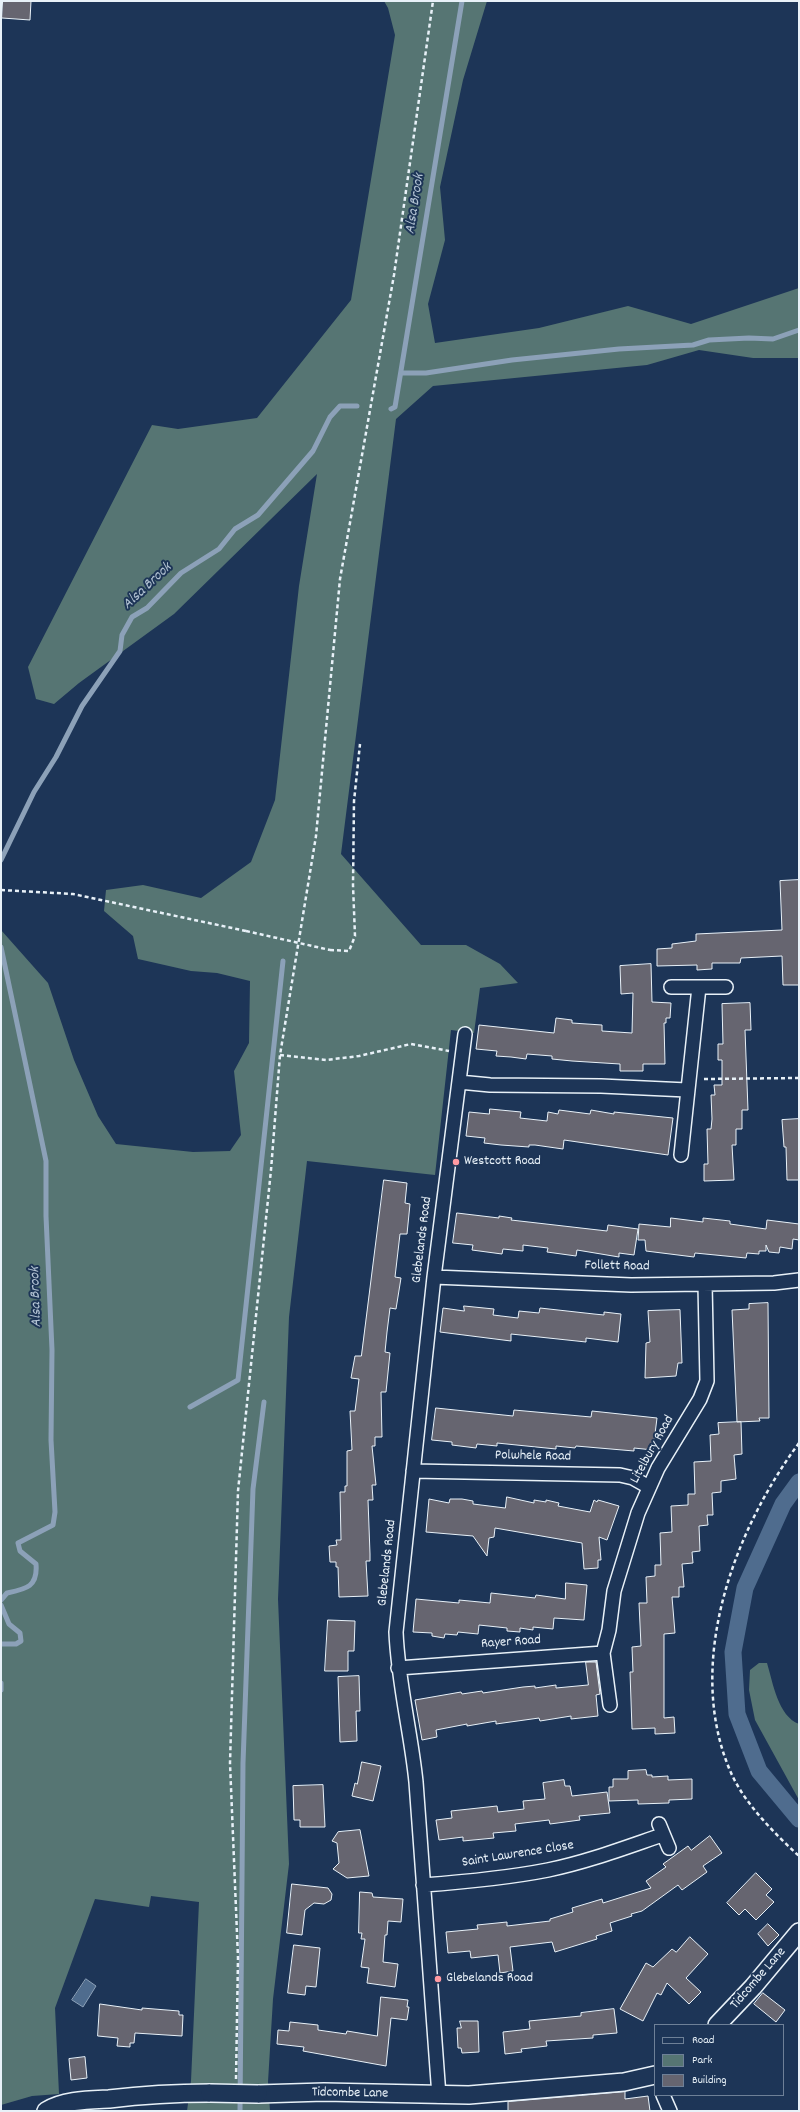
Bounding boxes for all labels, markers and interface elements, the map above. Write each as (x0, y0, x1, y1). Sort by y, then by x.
water label: Alsa Brook (402, 173, 430, 235)
water label: Alsa Brook (120, 560, 176, 614)
place label: Westcott Road (464, 1154, 541, 1170)
marker: Westcott Road (451, 1157, 461, 1167)
street label: Glebelands Road (409, 1196, 437, 1284)
street label: Follett Road (584, 1258, 650, 1276)
water label: Alsa Brook (27, 1266, 47, 1328)
street label: Litelbury Road (627, 1413, 679, 1487)
street label: Polwhele Road (495, 1448, 571, 1466)
street label: Glebelands Road (375, 1519, 401, 1607)
street label: Rayer Road (481, 1633, 541, 1653)
street label: Saint Lawrence Close (461, 1838, 575, 1872)
street label: Tidcombe Lane (728, 1945, 790, 2013)
place label: Glebelands Road (446, 1971, 533, 1987)
marker: Glebelands Road (433, 1974, 443, 1984)
legend (654, 2024, 784, 2096)
text: Road (692, 2032, 714, 2049)
text: Park (692, 2052, 712, 2069)
text: Building (692, 2072, 727, 2089)
street label: Tidcombe Lane (312, 2085, 388, 2103)

